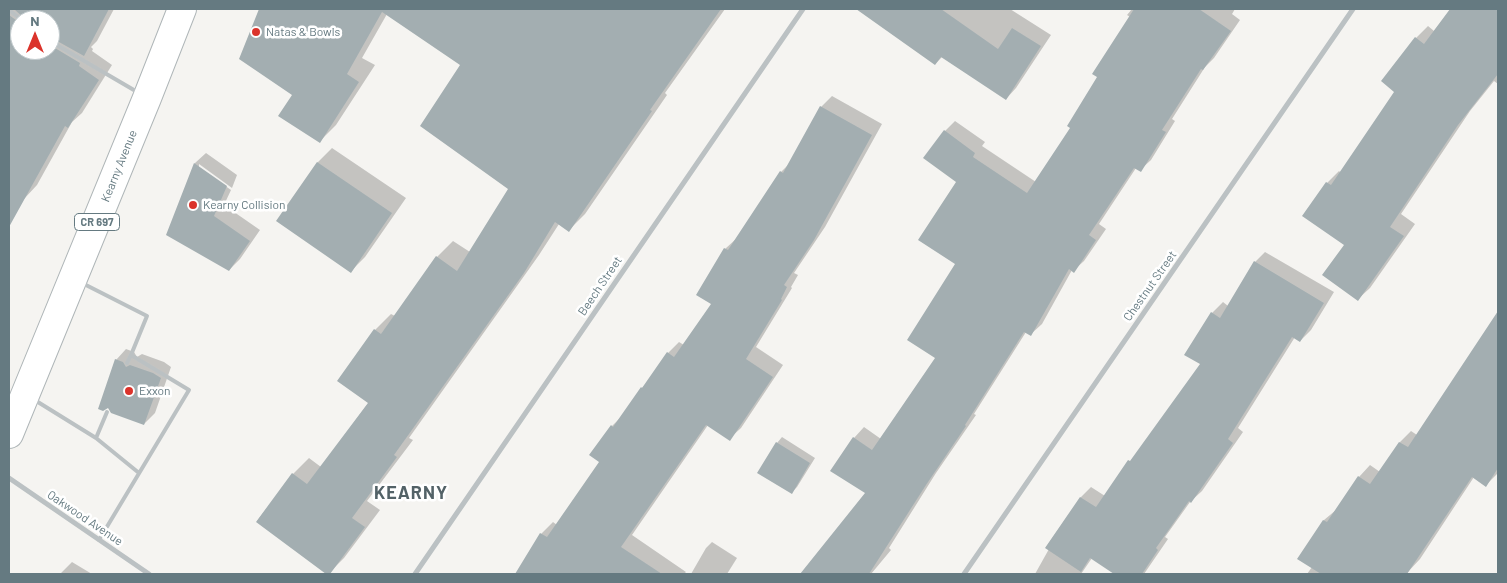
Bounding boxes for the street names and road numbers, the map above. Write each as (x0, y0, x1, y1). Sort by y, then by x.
street label: Kearny Avenue (98, 128, 140, 204)
road number: CR 697 (74, 213, 120, 230)
street label: Chestnut Street (1120, 248, 1180, 324)
street label: Beech Street (575, 254, 625, 318)
street label: Oakwood Avenue (44, 487, 126, 549)

